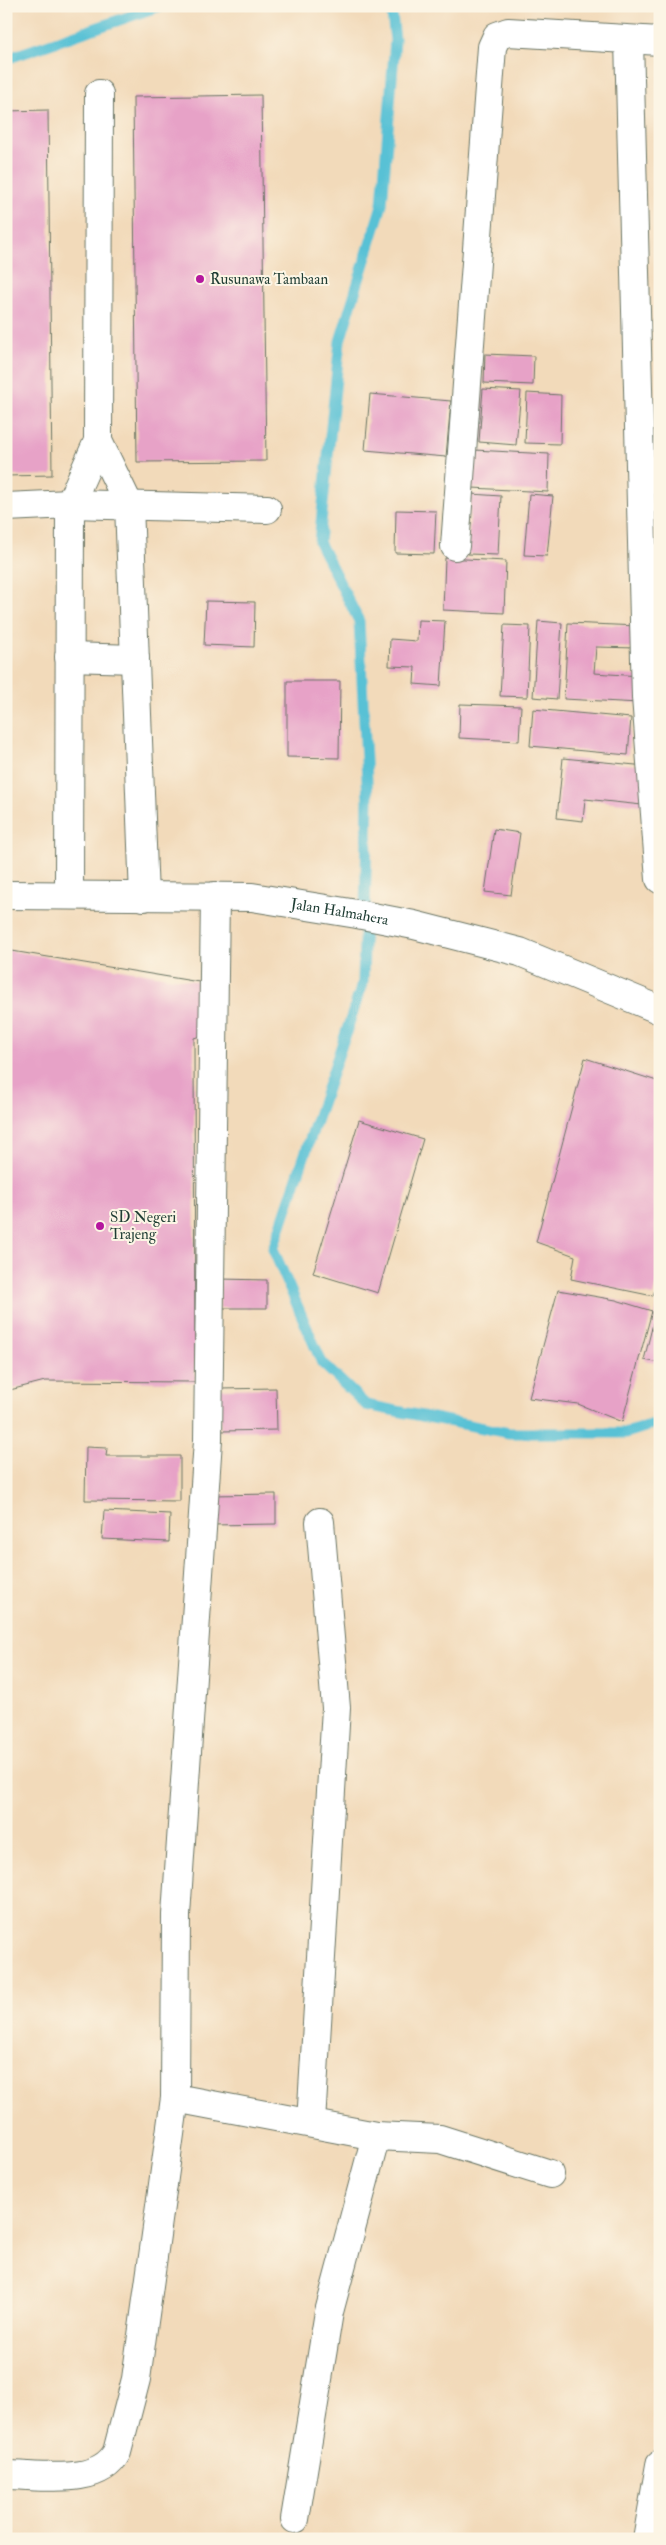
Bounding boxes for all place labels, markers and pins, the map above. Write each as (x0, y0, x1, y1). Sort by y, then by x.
place label: Rusunawa Tambaan (210, 270, 328, 289)
marker: Rusunawa Tambaan (194, 273, 206, 285)
place label: SD Negeri Trajeng (110, 1208, 176, 1244)
marker: SD Negeri Trajeng (94, 1220, 106, 1232)

